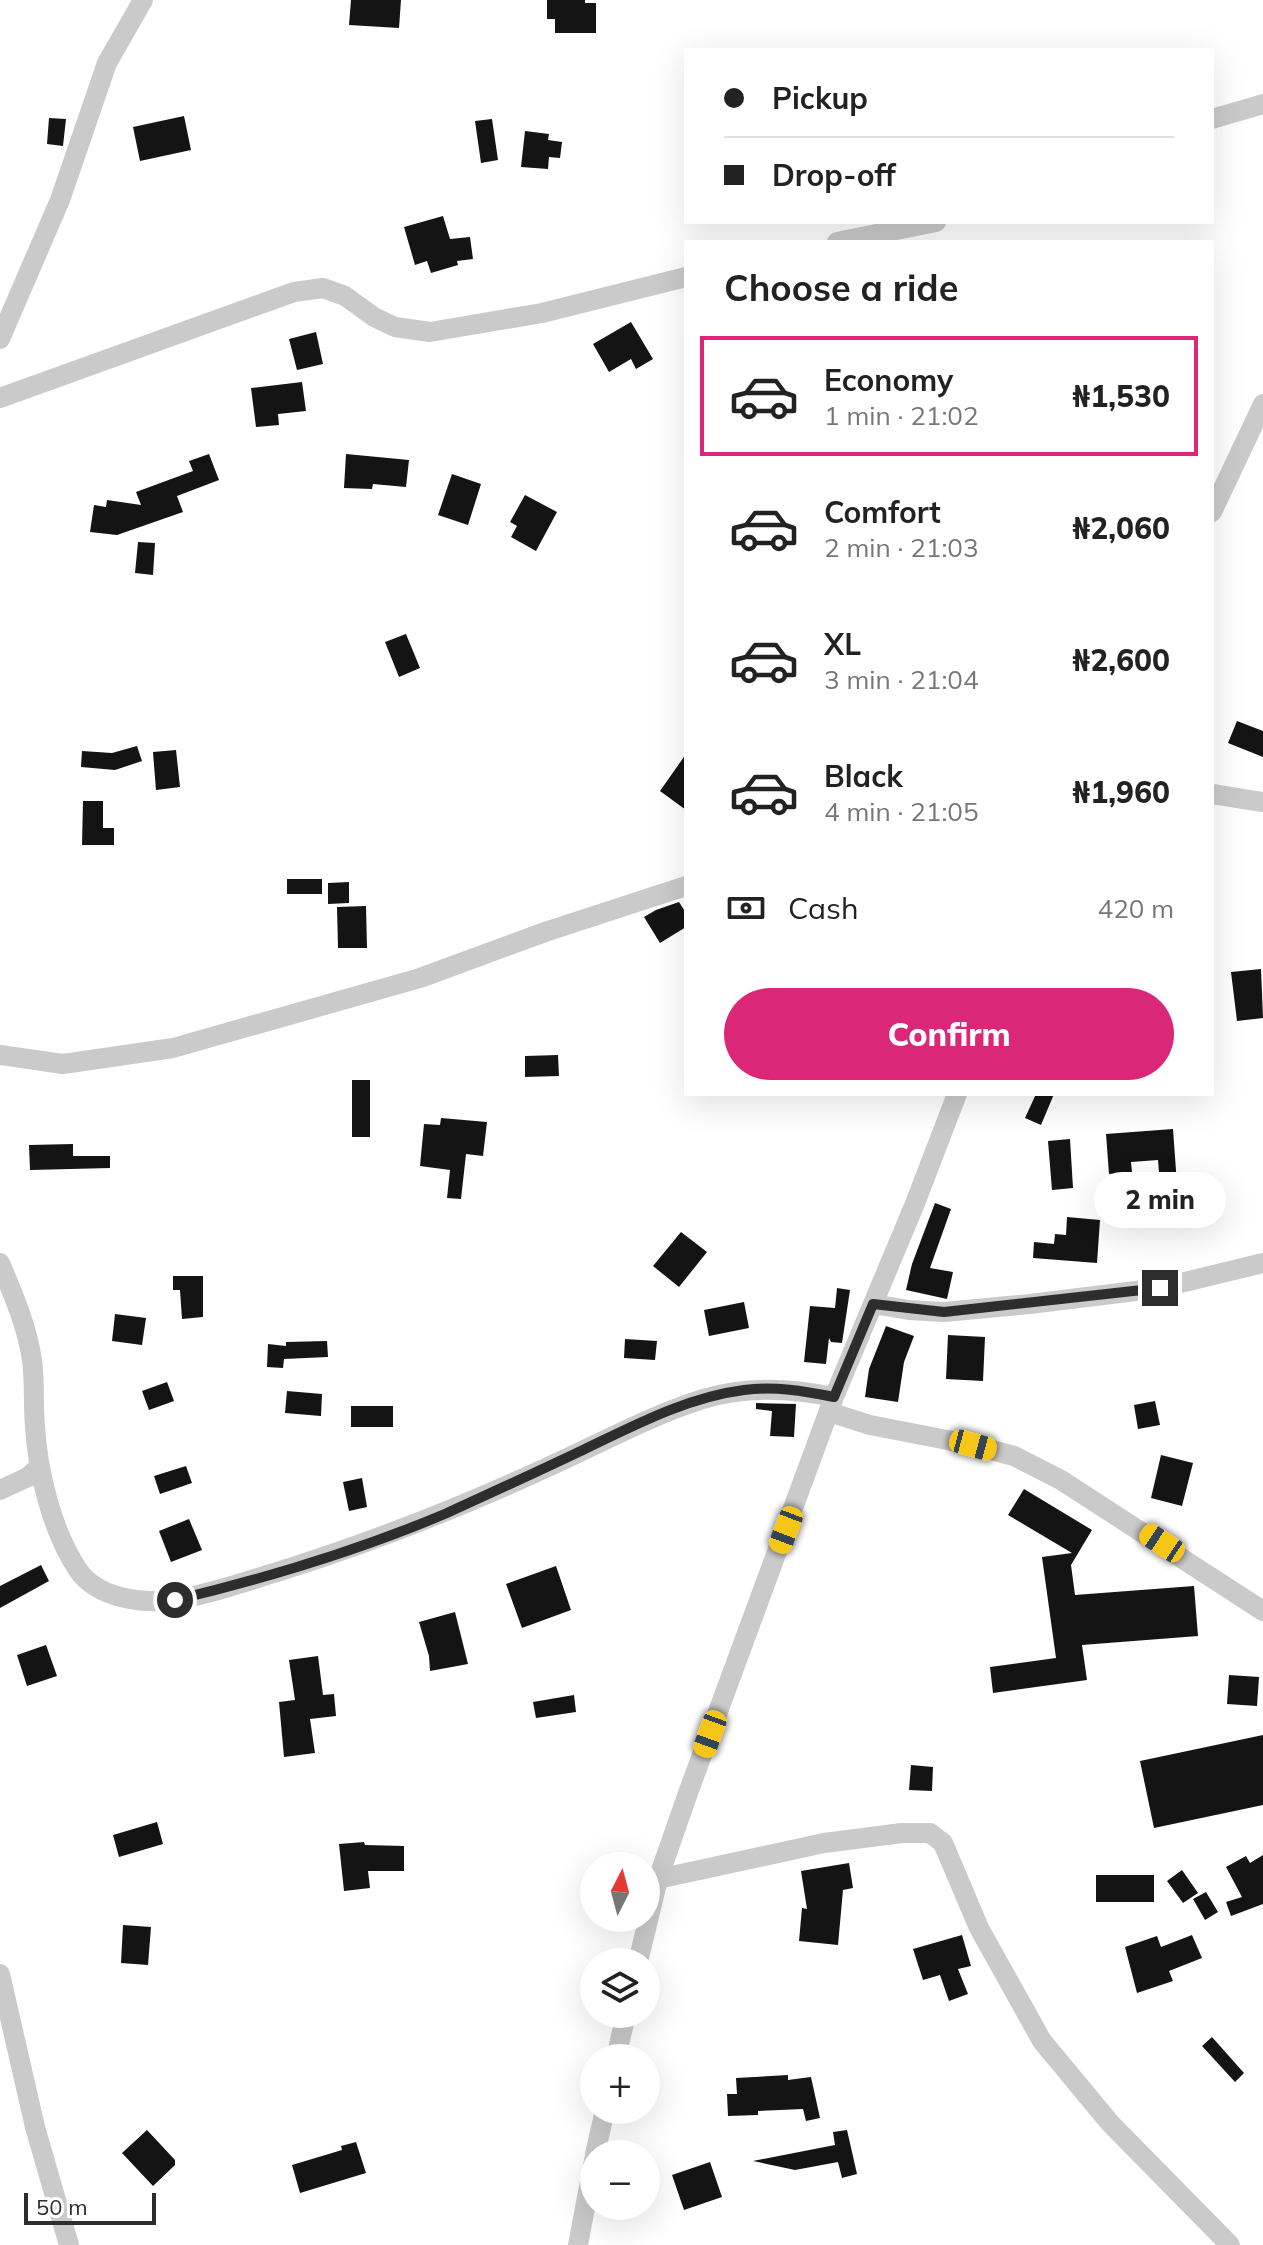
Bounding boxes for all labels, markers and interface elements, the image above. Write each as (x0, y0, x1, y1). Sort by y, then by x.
text: Pickup (772, 79, 868, 117)
text: Drop-off (772, 156, 896, 194)
text: Choose a ride (724, 265, 958, 310)
icon: car (728, 360, 800, 432)
text: Economy (824, 361, 953, 399)
text: ₦1,530 (1072, 377, 1170, 415)
text: 1 min · 21:02 (824, 399, 979, 432)
icon: car (728, 492, 800, 564)
text: Comfort (824, 493, 941, 531)
text: ₦2,060 (1072, 509, 1170, 547)
text: 2 min · 21:03 (824, 531, 979, 564)
icon: car (728, 624, 800, 696)
text: XL (824, 625, 861, 663)
text: ₦2,600 (1072, 641, 1170, 679)
text: 3 min · 21:04 (824, 663, 979, 696)
icon: car (728, 756, 800, 828)
text: Black (824, 757, 903, 795)
text: ₦1,960 (1072, 773, 1170, 811)
text: 4 min · 21:05 (824, 795, 979, 828)
icon: cash (724, 886, 768, 930)
text: Cash (788, 889, 859, 927)
text: 420 m (1098, 892, 1174, 925)
button: Confirm (724, 988, 1174, 1080)
callout: 2 min (1094, 1172, 1226, 1228)
text: 2 min (1125, 1183, 1195, 1216)
route end (1142, 1270, 1178, 1306)
car (947, 1427, 999, 1463)
car (766, 1503, 806, 1557)
car (1135, 1520, 1189, 1566)
route start (157, 1582, 193, 1618)
car (691, 1707, 729, 1761)
north arrow (580, 1852, 660, 1932)
map controls (580, 1852, 660, 2220)
button: layers (580, 1948, 660, 2028)
button: + (580, 2044, 660, 2124)
button: − (580, 2140, 660, 2220)
scale bar (24, 2189, 156, 2225)
text: 50 m (36, 2193, 87, 2221)

